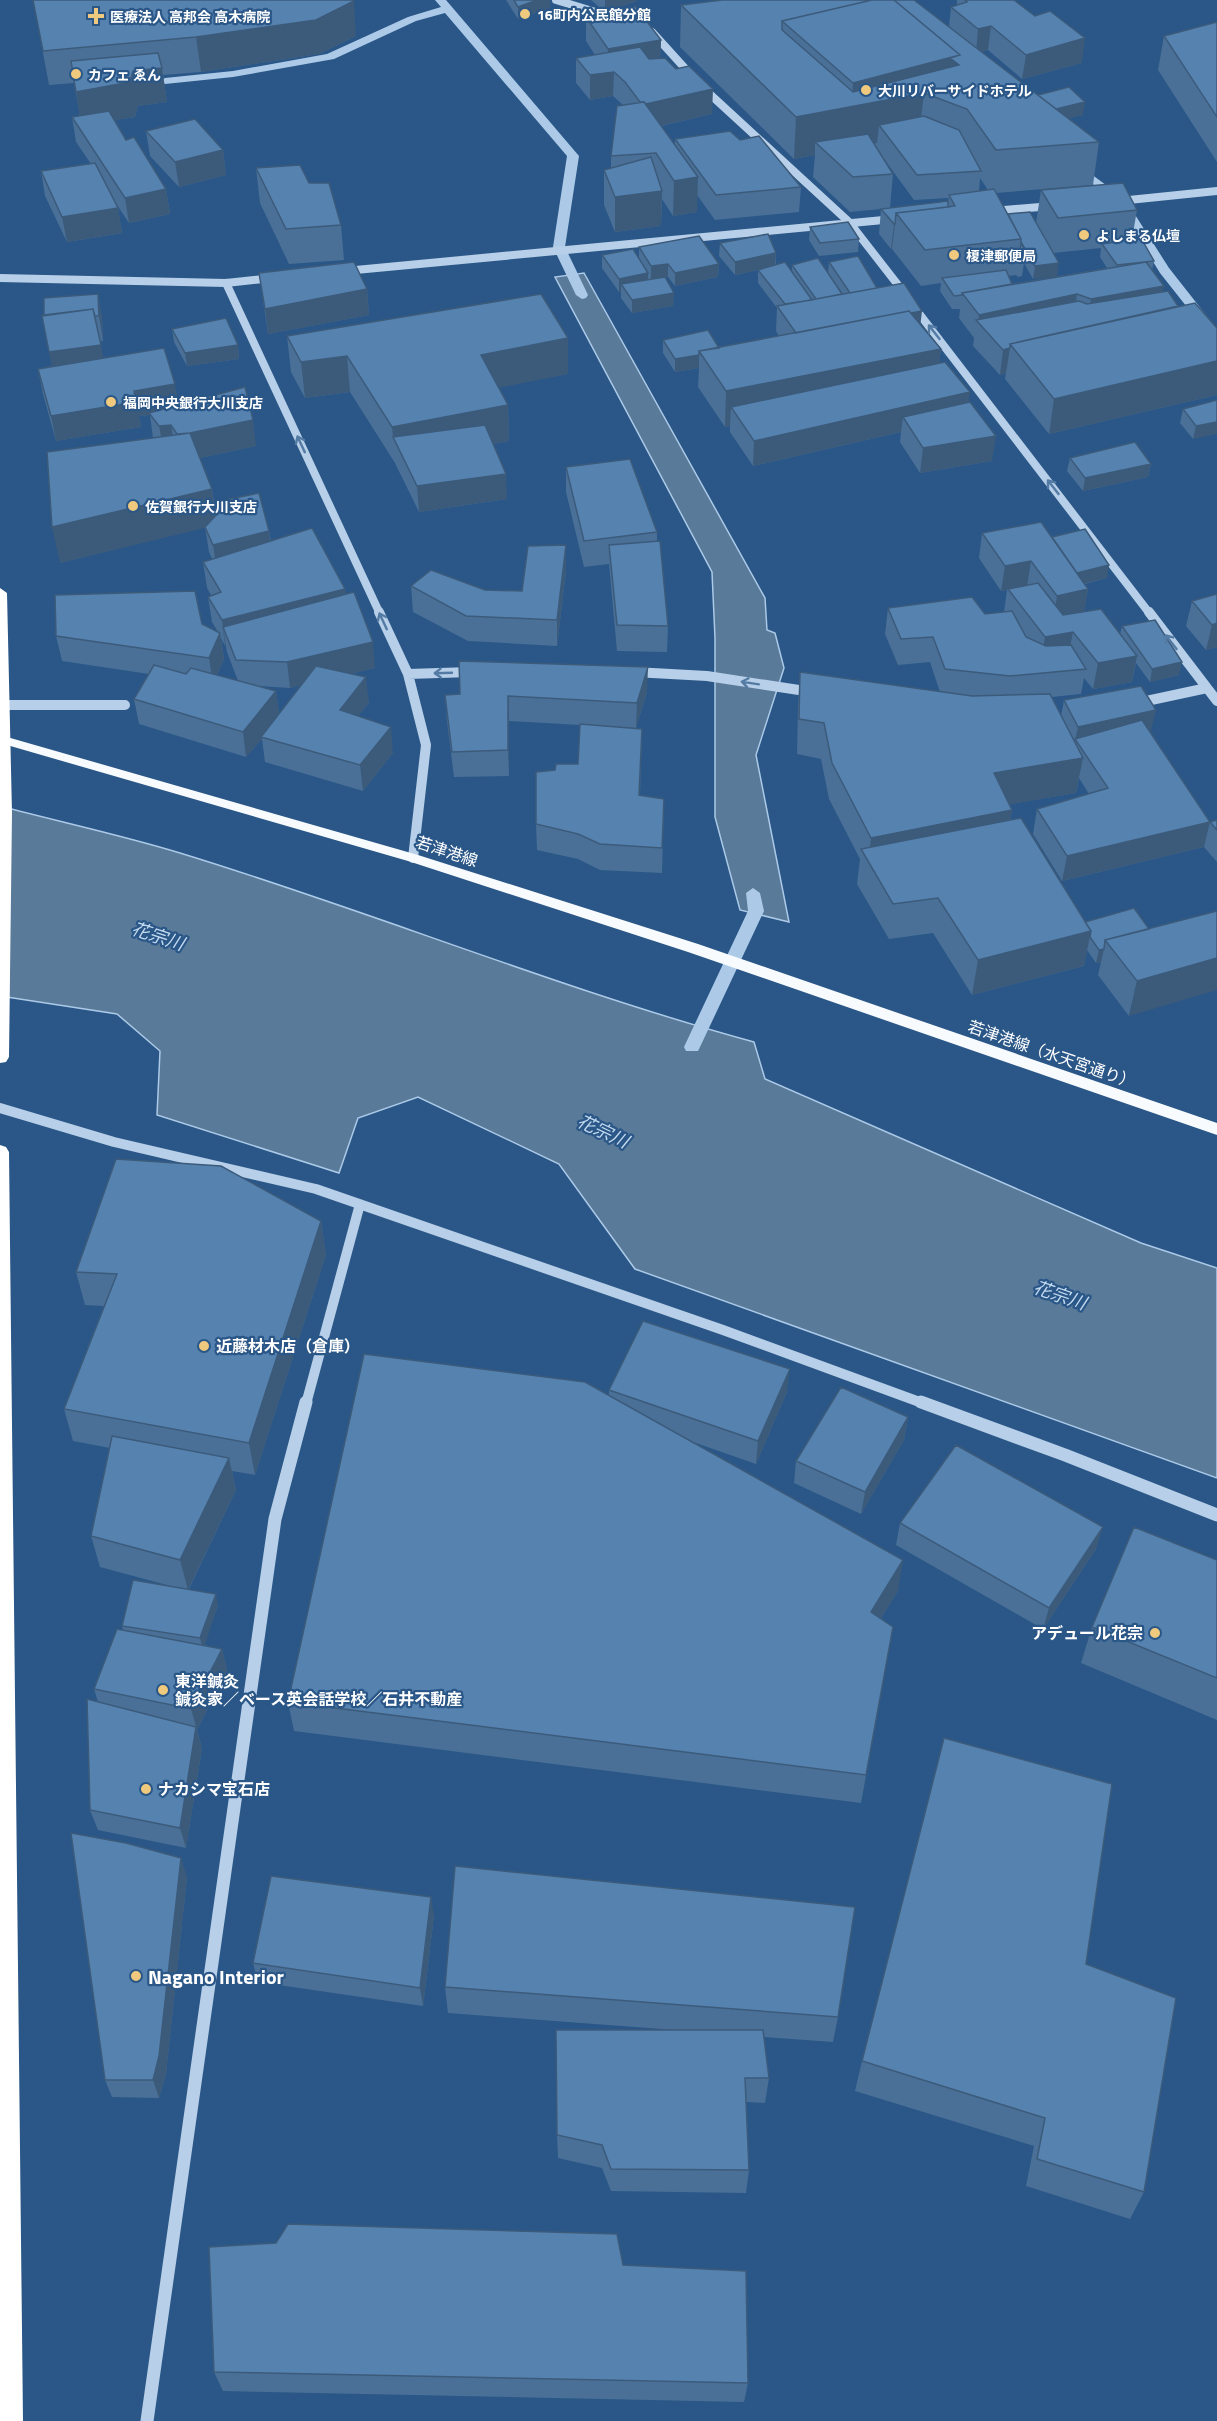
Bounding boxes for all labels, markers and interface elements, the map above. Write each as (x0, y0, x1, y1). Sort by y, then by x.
place label: 16町内公民館分館 (537, 4, 651, 25)
place label: 医療法人 高邦会 高木病院 (110, 6, 270, 27)
marker: 医療法人 高邦会 高木病院 (87, 7, 105, 25)
marker: 16町内公民館分館 (518, 7, 532, 21)
place label: カフェ ゑん (88, 64, 161, 85)
marker: カフェ ゑん (69, 67, 83, 81)
place label: 大川リバーサイドホテル (878, 80, 1032, 101)
marker: 大川リバーサイドホテル (859, 83, 873, 97)
place label: よしまる仏壇 (1096, 225, 1180, 246)
marker: よしまる仏壇 (1077, 228, 1091, 242)
place label: 榎津郵便局 (966, 245, 1036, 266)
marker: 榎津郵便局 (947, 248, 961, 262)
one-way arrow (927, 325, 940, 341)
place label: 福岡中央銀行大川支店 (123, 392, 263, 413)
marker: 福岡中央銀行大川支店 (104, 395, 118, 409)
one-way arrow (295, 436, 307, 454)
one-way arrow (1046, 479, 1059, 495)
place label: 佐賀銀行大川支店 (145, 496, 257, 517)
marker: 佐賀銀行大川支店 (126, 499, 140, 513)
one-way arrow (377, 612, 389, 630)
one-way arrow (1165, 634, 1178, 650)
one-way arrow (433, 667, 453, 679)
one-way arrow (741, 677, 761, 688)
street label: 若津港線 (413, 830, 481, 872)
water label: 花宗川 (128, 915, 190, 958)
street label: 若津港線（水天宮通り） (965, 1014, 1139, 1094)
water label: 花宗川 (573, 1107, 635, 1155)
water label: 花宗川 (1030, 1273, 1092, 1317)
place label: 近藤材木店（倉庫） (216, 1334, 360, 1358)
marker: 近藤材木店（倉庫） (197, 1339, 211, 1353)
place label: アデュール花宗 (1031, 1621, 1143, 1645)
marker: アデュール花宗 (1148, 1626, 1162, 1640)
place label: 東洋鍼灸 鍼灸家／ベース英会話学校／石井不動産 (175, 1669, 462, 1711)
marker: 東洋鍼灸 鍼灸家／ベース英会話学校／石井不動産 (156, 1683, 170, 1697)
place label: ナカシマ宝石店 (158, 1777, 270, 1801)
marker: ナカシマ宝石店 (139, 1782, 153, 1796)
place label: Nagano Interior (148, 1961, 285, 1992)
marker: Nagano Interior (129, 1969, 143, 1983)

